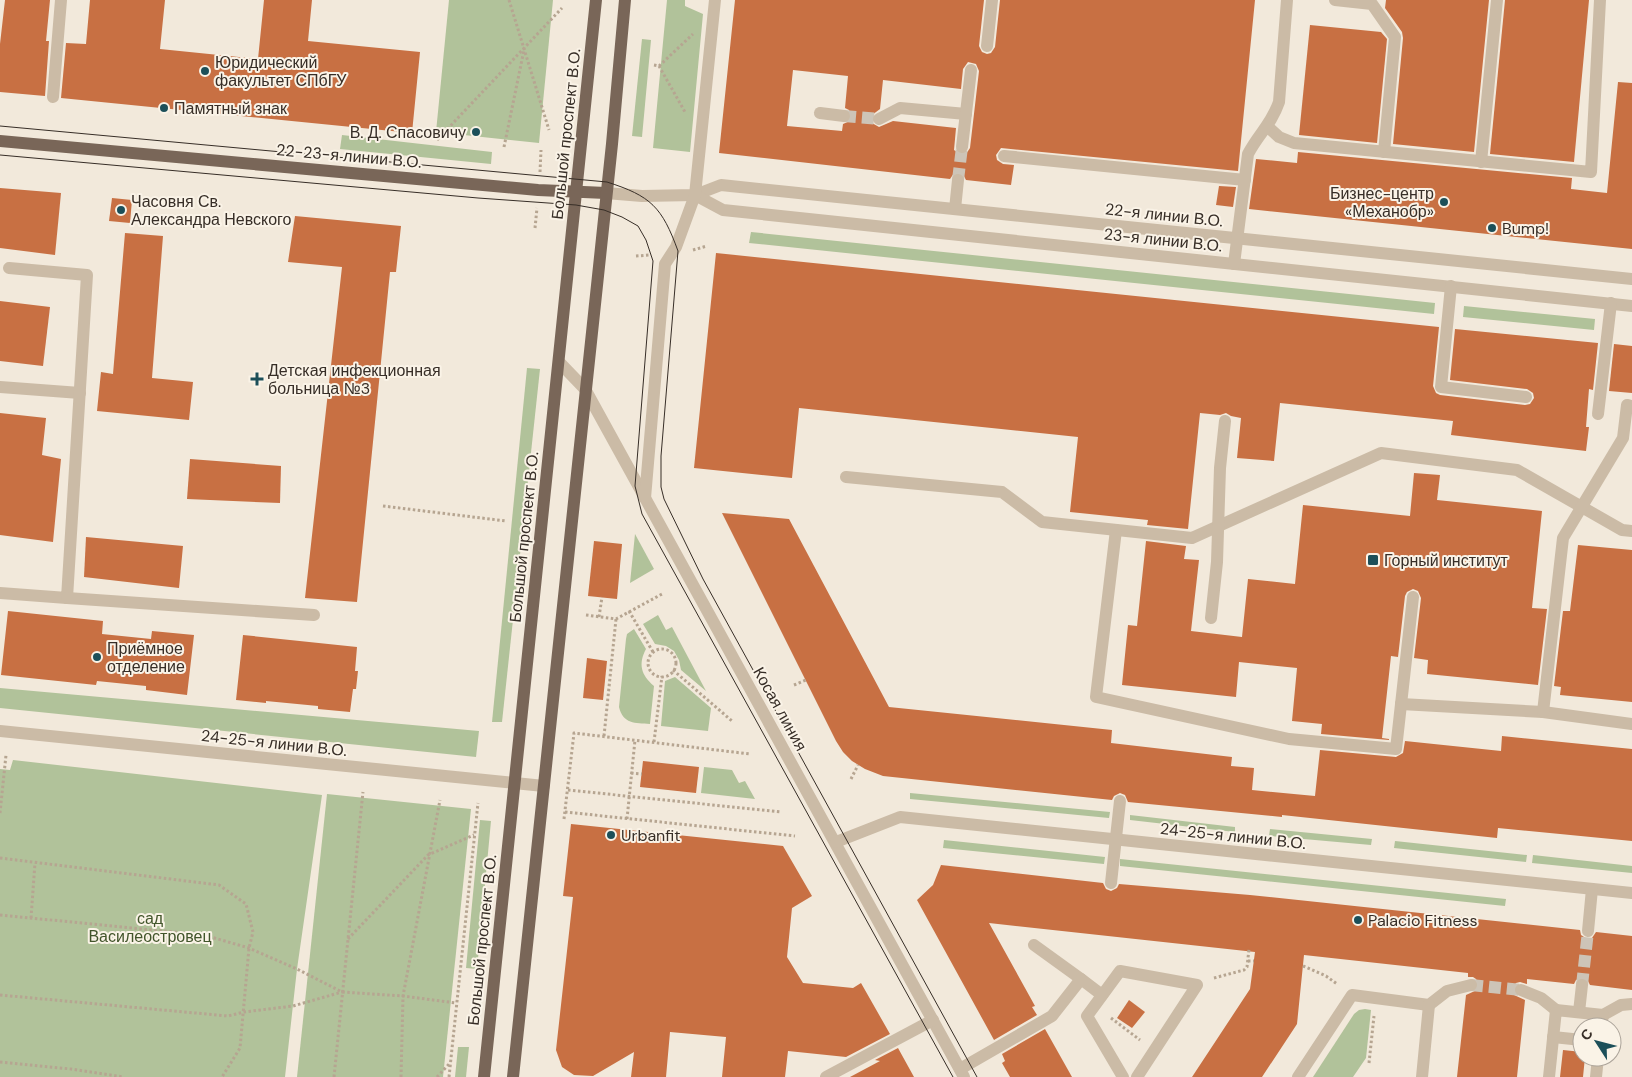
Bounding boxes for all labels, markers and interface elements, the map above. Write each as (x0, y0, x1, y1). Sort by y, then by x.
street label: Большой проспект В.О. (547, 47, 585, 221)
place label: Юридический факультет СПбГУ (215, 52, 347, 91)
marker: Юридический факультет СПбГУ (199, 65, 211, 77)
place label: Памятный знак (174, 98, 288, 119)
marker: Памятный знак (158, 102, 170, 114)
place label: В. Д. Спасовичу (350, 122, 466, 143)
marker: В. Д. Спасовичу (470, 126, 482, 138)
street label: 22-23-я линии В.О. (275, 139, 423, 173)
place label: Бизнес-центр «Механобр» (1330, 183, 1434, 222)
place label: Часовня Св. Александра Невского (131, 191, 292, 230)
marker: Бизнес-центр «Механобр» (1438, 196, 1450, 208)
street label: 22-я линии В.О. (1104, 198, 1224, 232)
marker: Часовня Св. Александра Невского (115, 204, 127, 216)
place label: Bump! (1502, 218, 1549, 239)
marker: Bump! (1486, 222, 1498, 234)
street label: 23-я линии В.О. (1103, 223, 1223, 257)
place label: Детская инфекционная больница №3 (268, 360, 441, 399)
marker: Детская инфекционная больница №3 (250, 372, 264, 386)
street label: Большой проспект В.О. (505, 450, 543, 624)
place label: Горный институт (1384, 550, 1508, 571)
marker: Горный институт (1366, 553, 1380, 567)
place label: Приёмное отделение (107, 638, 185, 677)
marker: Приёмное отделение (91, 651, 103, 663)
street label: Косая линия (748, 663, 812, 755)
street label: 24-25-я линии В.О. (200, 725, 348, 761)
street label: 24-25-я линии В.О. (1159, 818, 1307, 854)
place label: Urbanfit (621, 825, 681, 846)
marker: Urbanfit (605, 829, 617, 841)
street label: Большой проспект В.О. (463, 853, 501, 1027)
park label: сад Василеостровец (88, 908, 212, 947)
place label: Palacio Fitness (1368, 910, 1478, 931)
marker: Palacio Fitness (1352, 914, 1364, 926)
north arrow (1572, 1017, 1622, 1067)
text: С (1576, 1025, 1597, 1044)

